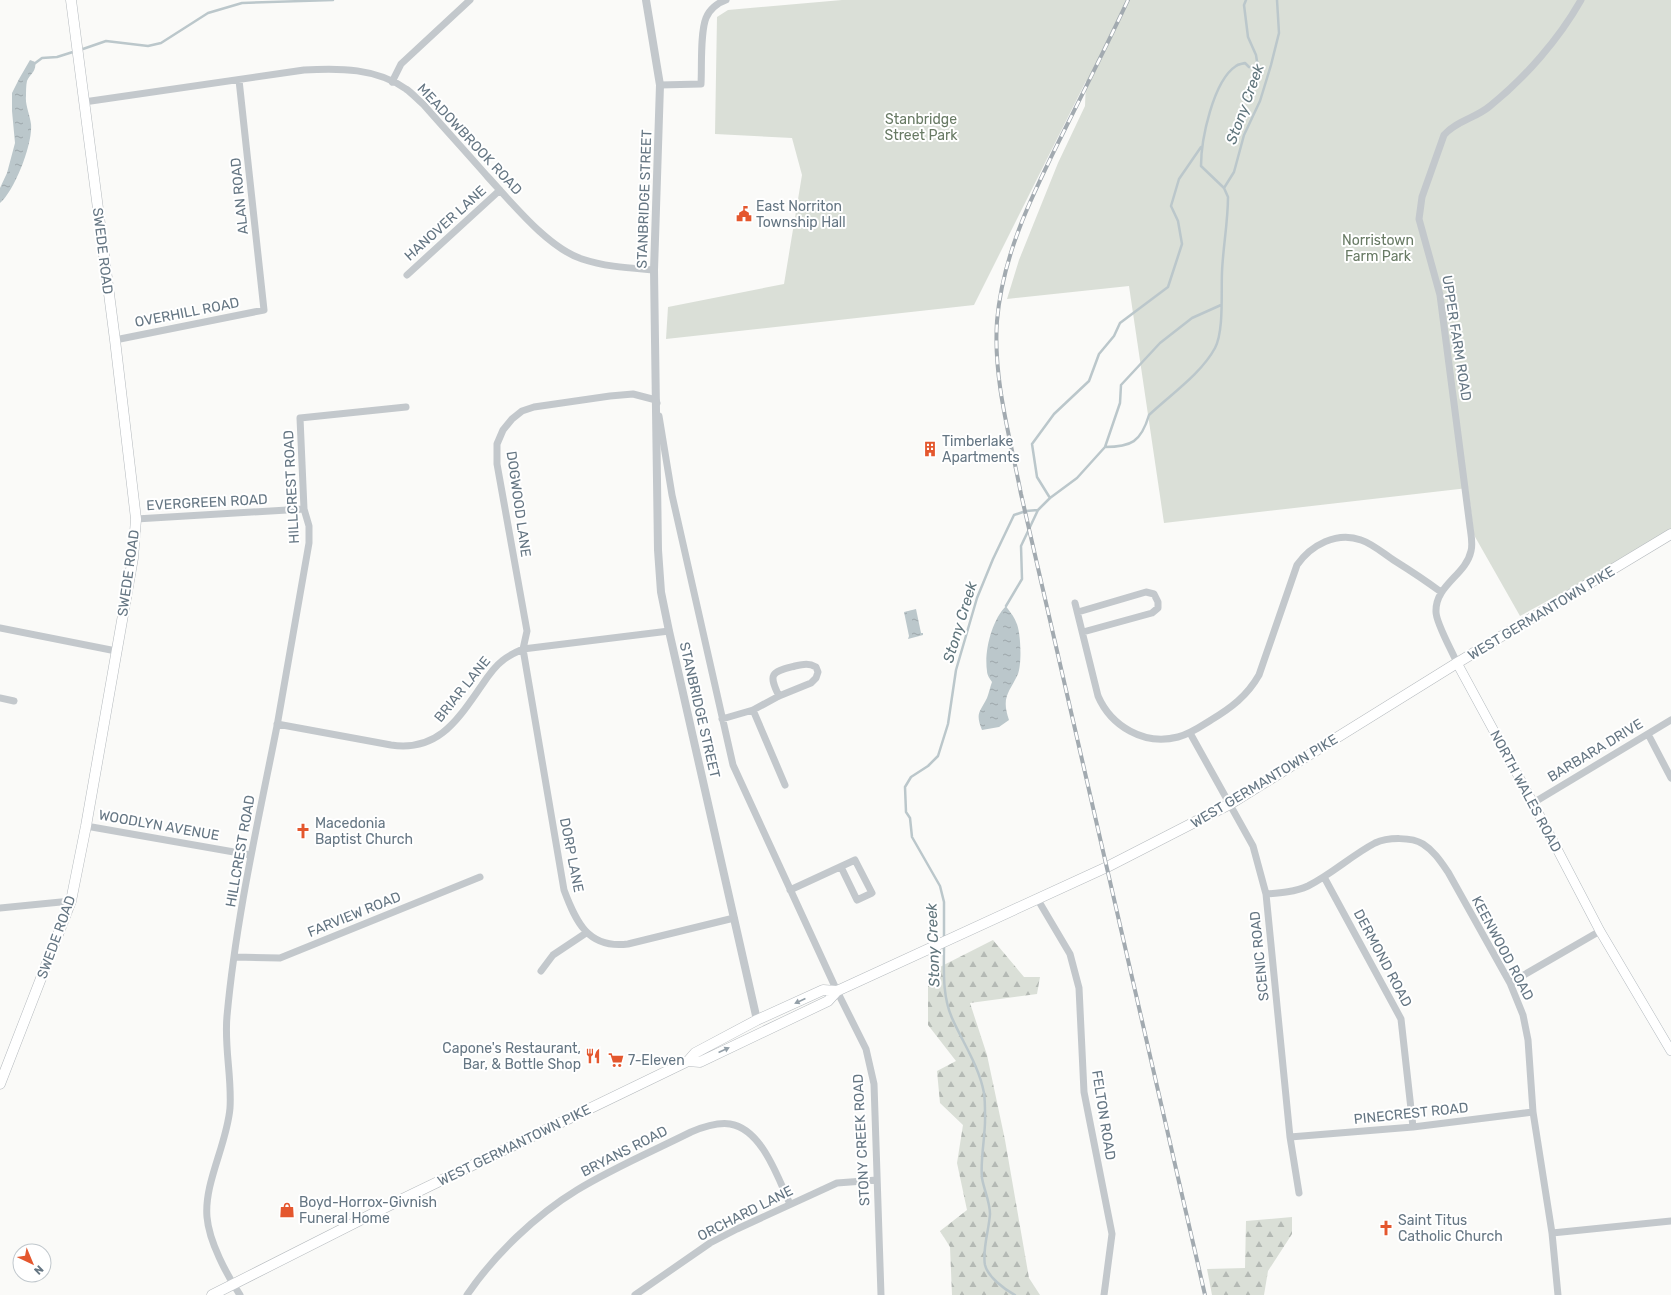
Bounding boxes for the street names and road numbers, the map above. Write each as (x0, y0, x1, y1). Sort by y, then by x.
street label: MEADOWBROOK ROAD (414, 80, 526, 198)
street label: STANBRIDGE STREET (634, 129, 655, 269)
street label: ALAN ROAD (227, 157, 252, 235)
street label: HANOVER LANE (401, 182, 490, 264)
street label: SWEDE ROAD (89, 207, 116, 295)
street label: UPPER FARM ROAD (1438, 274, 1475, 402)
street label: OVERHILL ROAD (133, 294, 241, 331)
street label: HILLCREST ROAD (280, 430, 303, 544)
street label: DOGWOOD LANE (503, 450, 534, 558)
street label: EVERGREEN ROAD (146, 491, 268, 514)
street label: SWEDE ROAD (114, 529, 143, 617)
street label: WEST GERMANTOWN PIKE (1465, 563, 1618, 664)
street label: STANBRIDGE STREET (676, 640, 723, 780)
street label: BRIAR LANE (431, 653, 494, 726)
street label: BARBARA DRIVE (1544, 715, 1646, 786)
street label: NORTH WALES ROAD (1486, 727, 1565, 855)
street label: WEST GERMANTOWN PIKE (1188, 731, 1341, 832)
street label: HILLCREST ROAD (222, 794, 259, 909)
street label: WOODLYN AVENUE (97, 807, 221, 844)
street label: DORP LANE (556, 816, 587, 894)
street label: FARVIEW ROAD (305, 888, 403, 941)
street label: SWEDE ROAD (34, 893, 79, 981)
street label: KEENWOOD ROAD (1468, 893, 1537, 1003)
street label: DERMOND ROAD (1350, 906, 1415, 1010)
street label: SCENIC ROAD (1246, 910, 1273, 1002)
street label: FELTON ROAD (1088, 1069, 1119, 1161)
street label: STONY CREEK ROAD (850, 1073, 873, 1207)
street label: PINECREST ROAD (1353, 1099, 1469, 1128)
street label: WEST GERMANTOWN PIKE (435, 1101, 594, 1190)
street label: BRYANS ROAD (578, 1122, 670, 1181)
street label: ORCHARD LANE (695, 1182, 796, 1245)

